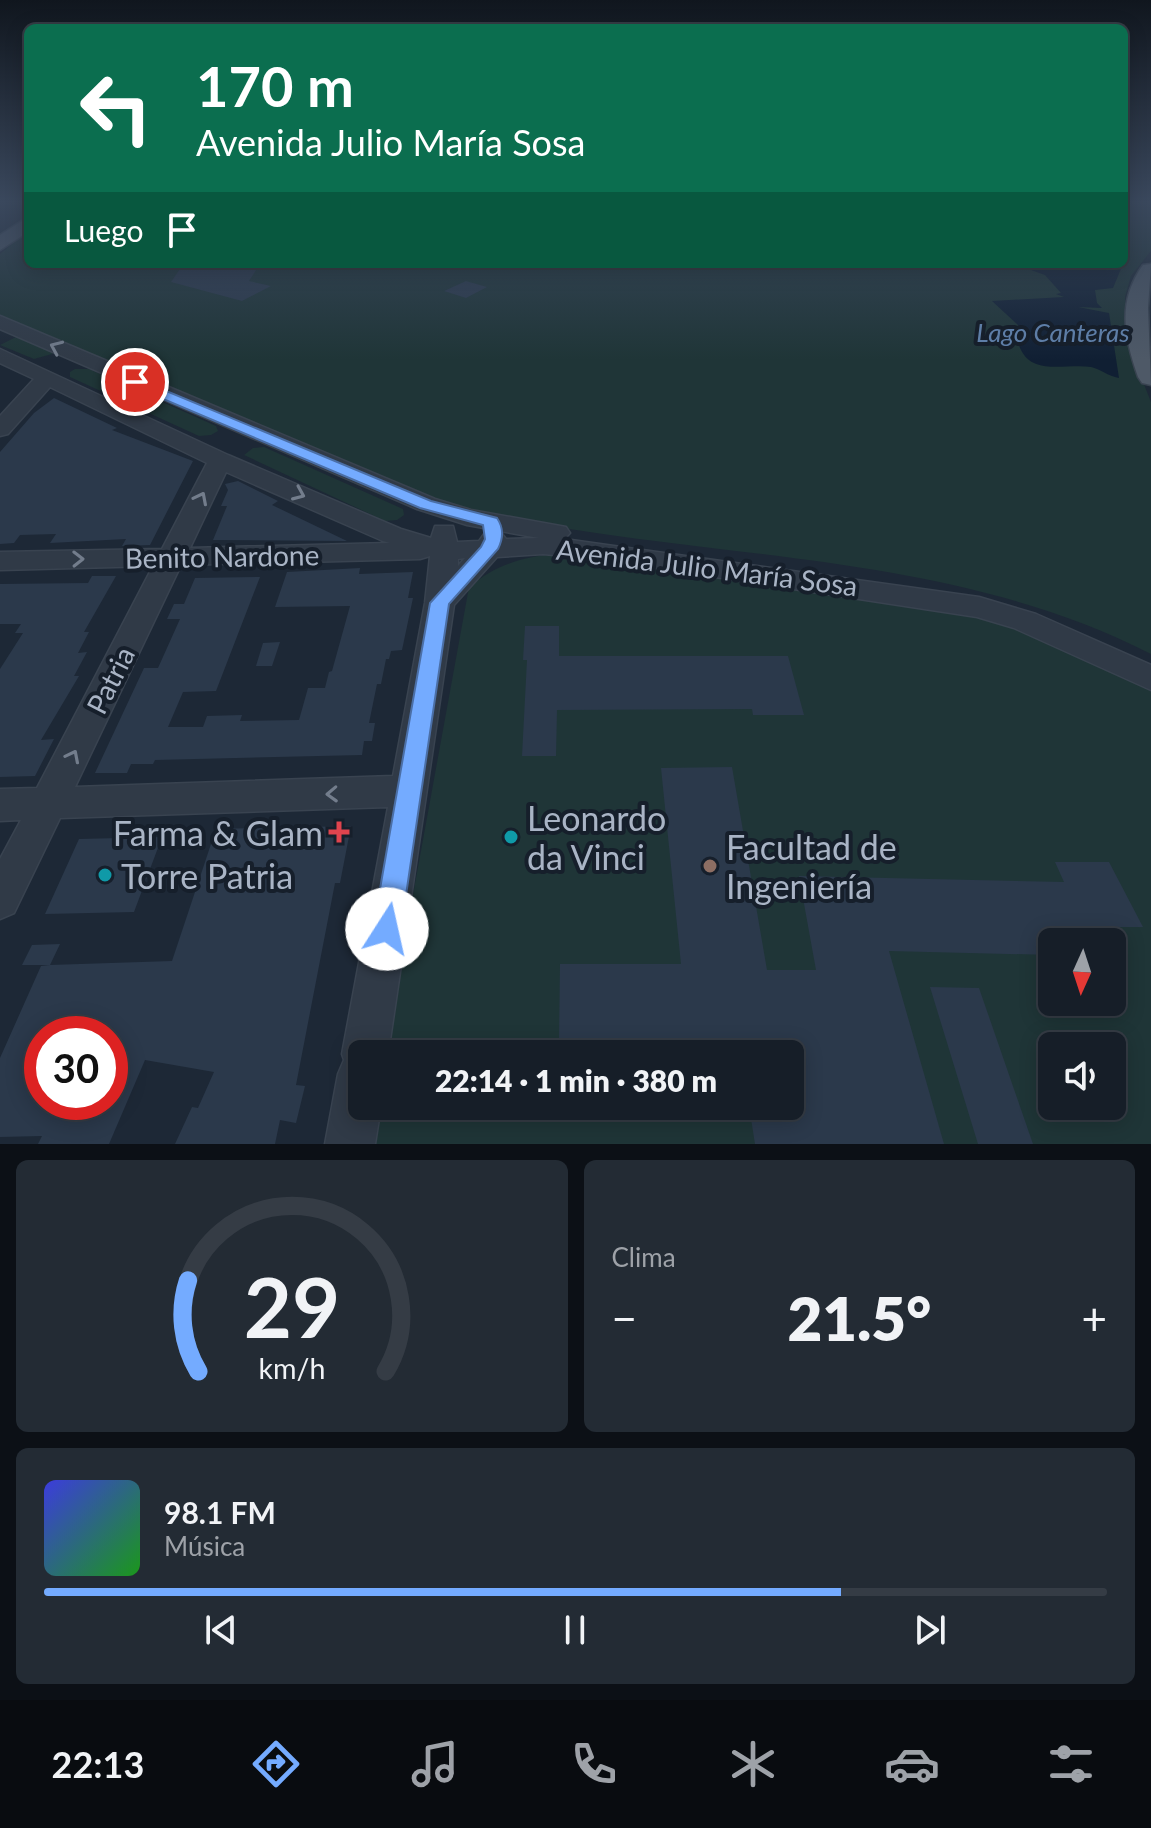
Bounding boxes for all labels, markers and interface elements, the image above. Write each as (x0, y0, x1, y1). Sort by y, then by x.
text: 170 m (196, 52, 354, 119)
icon: left (64, 56, 168, 160)
text: Avenida Julio María Sosa (196, 120, 585, 164)
icon: arrive (160, 208, 204, 252)
text: Luego (64, 212, 144, 248)
water label: Lago Canteras (976, 316, 1130, 348)
one-way arrow (50, 341, 64, 357)
pin (101, 348, 169, 416)
icon: arrive (113, 360, 157, 404)
one-way arrow (291, 485, 305, 501)
one-way arrow (192, 491, 207, 506)
street label: Avenida Julio María Sosa (555, 532, 859, 602)
street label: Benito Nardone (124, 537, 320, 575)
one-way arrow (72, 551, 85, 568)
street label: Patria (79, 641, 141, 719)
one-way arrow (63, 749, 79, 764)
one-way arrow (325, 785, 338, 802)
place label: Leonardo da Vinci (527, 797, 666, 877)
place label: Farma & Glam (113, 812, 323, 853)
marker: Farma & Glam (330, 823, 348, 841)
place label: Facultad de Ingeniería (726, 826, 897, 906)
marker: Leonardo da Vinci (502, 828, 520, 846)
place label: Torre Patria (121, 855, 293, 896)
marker: Facultad de Ingeniería (701, 857, 719, 875)
marker: Torre Patria (96, 866, 114, 884)
position arrow (345, 887, 429, 971)
north arrow (1038, 928, 1126, 1016)
map controls (1038, 928, 1126, 1120)
speed limit sign: 30 (24, 1016, 128, 1120)
button: sound (1038, 1032, 1126, 1120)
text: 22:14 · 1 min · 380 m (435, 1062, 717, 1098)
text: Clima (612, 1241, 676, 1273)
text: 29 (244, 1256, 340, 1356)
text: 21.5° (787, 1282, 931, 1354)
text: − (612, 1292, 637, 1344)
text: + (1081, 1292, 1107, 1344)
text: km/h (258, 1351, 325, 1385)
text: 98.1 FM (164, 1494, 276, 1530)
text: Música (164, 1530, 245, 1562)
icon: previous (199, 1608, 243, 1652)
icon: pause (553, 1608, 597, 1652)
icon: next (908, 1608, 952, 1652)
icon: directions (248, 1736, 304, 1792)
icon: music (407, 1736, 463, 1792)
icon: phone (566, 1736, 622, 1792)
icon: climate (725, 1736, 781, 1792)
icon: car (884, 1736, 940, 1792)
icon: filters (1043, 1736, 1099, 1792)
text: 22:13 (52, 1742, 144, 1786)

